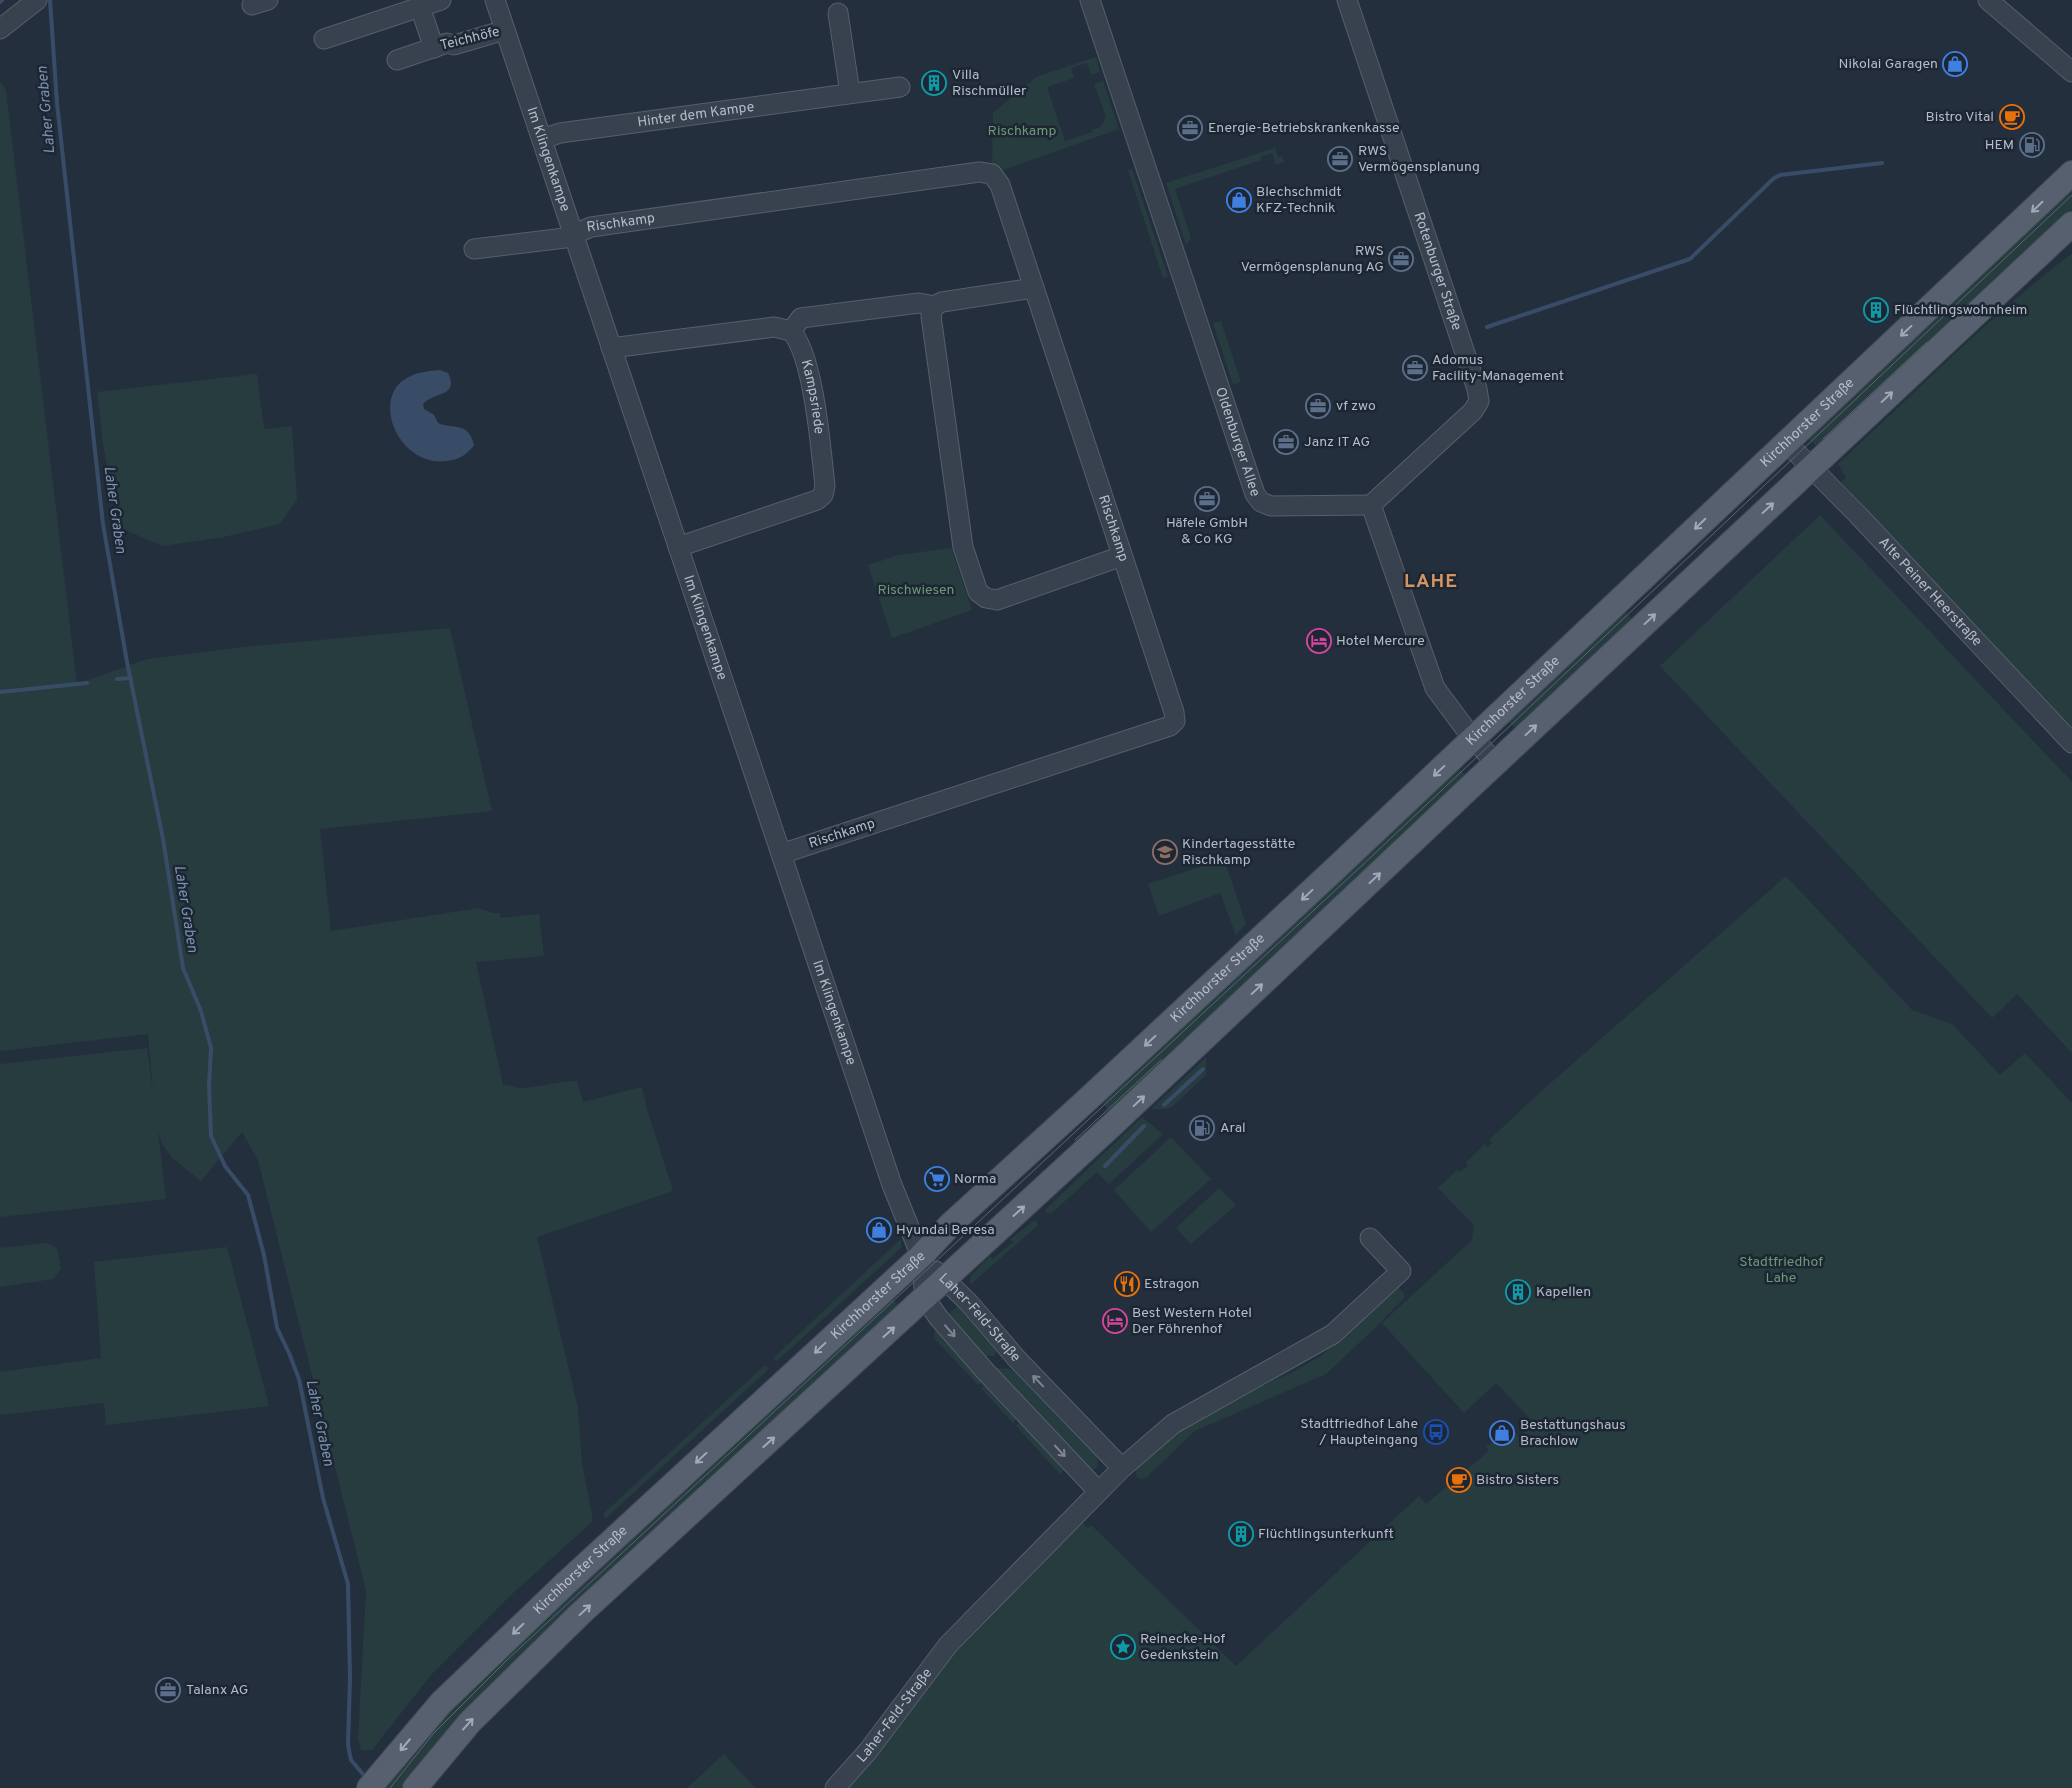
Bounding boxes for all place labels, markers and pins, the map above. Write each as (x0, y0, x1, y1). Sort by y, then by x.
shop icon: Nikolai Garagen (1942, 51, 1968, 77)
place label: Nikolai Garagen (1839, 56, 1938, 73)
place label: Villa Rischmüller (952, 67, 1027, 100)
building icon: Villa Rischmüller (921, 70, 947, 96)
cafe icon: Bistro Vital (1999, 104, 2025, 130)
place label: Bistro Vital (1926, 109, 1994, 126)
office icon: Energie-Betriebskrankenkasse (1177, 115, 1203, 141)
place label: Energie-Betriebskrankenkasse (1208, 120, 1400, 137)
fuel station icon: HEM (2019, 132, 2045, 158)
place label: HEM (1985, 137, 2014, 154)
place label: RWS Vermögensplanung (1358, 143, 1480, 176)
office icon: RWS Vermögensplanung (1327, 146, 1353, 172)
place label: Blechschmidt KFZ-Technik (1256, 184, 1342, 217)
shop icon: Blechschmidt KFZ-Technik (1226, 187, 1252, 213)
place label: RWS Vermögensplanung AG (1241, 243, 1384, 276)
office icon: RWS Vermögensplanung AG (1388, 246, 1414, 272)
building icon: Flüchtlingswohnheim (1863, 297, 1889, 323)
place label: Flüchtlingswohnheim (1894, 302, 2027, 319)
place label: Adomus Facility-Management (1432, 352, 1564, 385)
office icon: Adomus Facility-Management (1402, 355, 1428, 381)
office icon: vf zwo (1305, 393, 1331, 419)
place label: vf zwo (1336, 398, 1376, 415)
office icon: Janz IT AG (1273, 429, 1299, 455)
place label: Janz IT AG (1304, 434, 1370, 451)
office icon: Häfele GmbH & Co KG (1194, 486, 1220, 512)
place label: Häfele GmbH & Co KG (1166, 515, 1248, 548)
hotel icon: Hotel Mercure (1306, 628, 1332, 654)
place label: Hotel Mercure (1336, 633, 1425, 650)
place label: Kindertagesstätte Rischkamp (1182, 836, 1295, 869)
school or university icon: Kindertagesstätte Rischkamp (1152, 839, 1178, 865)
fuel station icon: Aral (1189, 1115, 1215, 1141)
place label: Aral (1220, 1120, 1246, 1137)
supermarket icon: Norma (924, 1166, 950, 1192)
place label: Norma (954, 1171, 996, 1188)
shop icon: Hyundai Beresa (866, 1217, 892, 1243)
place label: Hyundai Beresa (896, 1222, 995, 1239)
restaurant icon: Estragon (1114, 1271, 1140, 1297)
place label: Estragon (1144, 1276, 1199, 1293)
building icon: Kapellen (1505, 1279, 1531, 1305)
place label: Kapellen (1536, 1284, 1591, 1301)
place label: Best Western Hotel Der Föhrenhof (1132, 1305, 1252, 1338)
hotel icon: Best Western Hotel Der Föhrenhof (1102, 1308, 1128, 1334)
place label: Stadtfriedhof Lahe / Haupteingang (1300, 1416, 1418, 1449)
place label: Bestattungshaus Brachlow (1520, 1417, 1626, 1450)
bus stop icon: Stadtfriedhof Lahe / Haupteingang (1423, 1419, 1449, 1445)
shop icon: Bestattungshaus Brachlow (1489, 1420, 1515, 1446)
cafe icon: Bistro Sisters (1446, 1467, 1472, 1493)
place label: Bistro Sisters (1476, 1472, 1559, 1489)
building icon: Flüchtlingsunterkunft (1228, 1521, 1254, 1547)
place label: Flüchtlingsunterkunft (1258, 1526, 1394, 1543)
place label: Reinecke-Hof Gedenkstein (1140, 1631, 1226, 1664)
place icon: Reinecke-Hof Gedenkstein (1110, 1634, 1136, 1660)
office icon: Talanx AG (155, 1677, 181, 1703)
place label: Talanx AG (186, 1682, 248, 1699)

